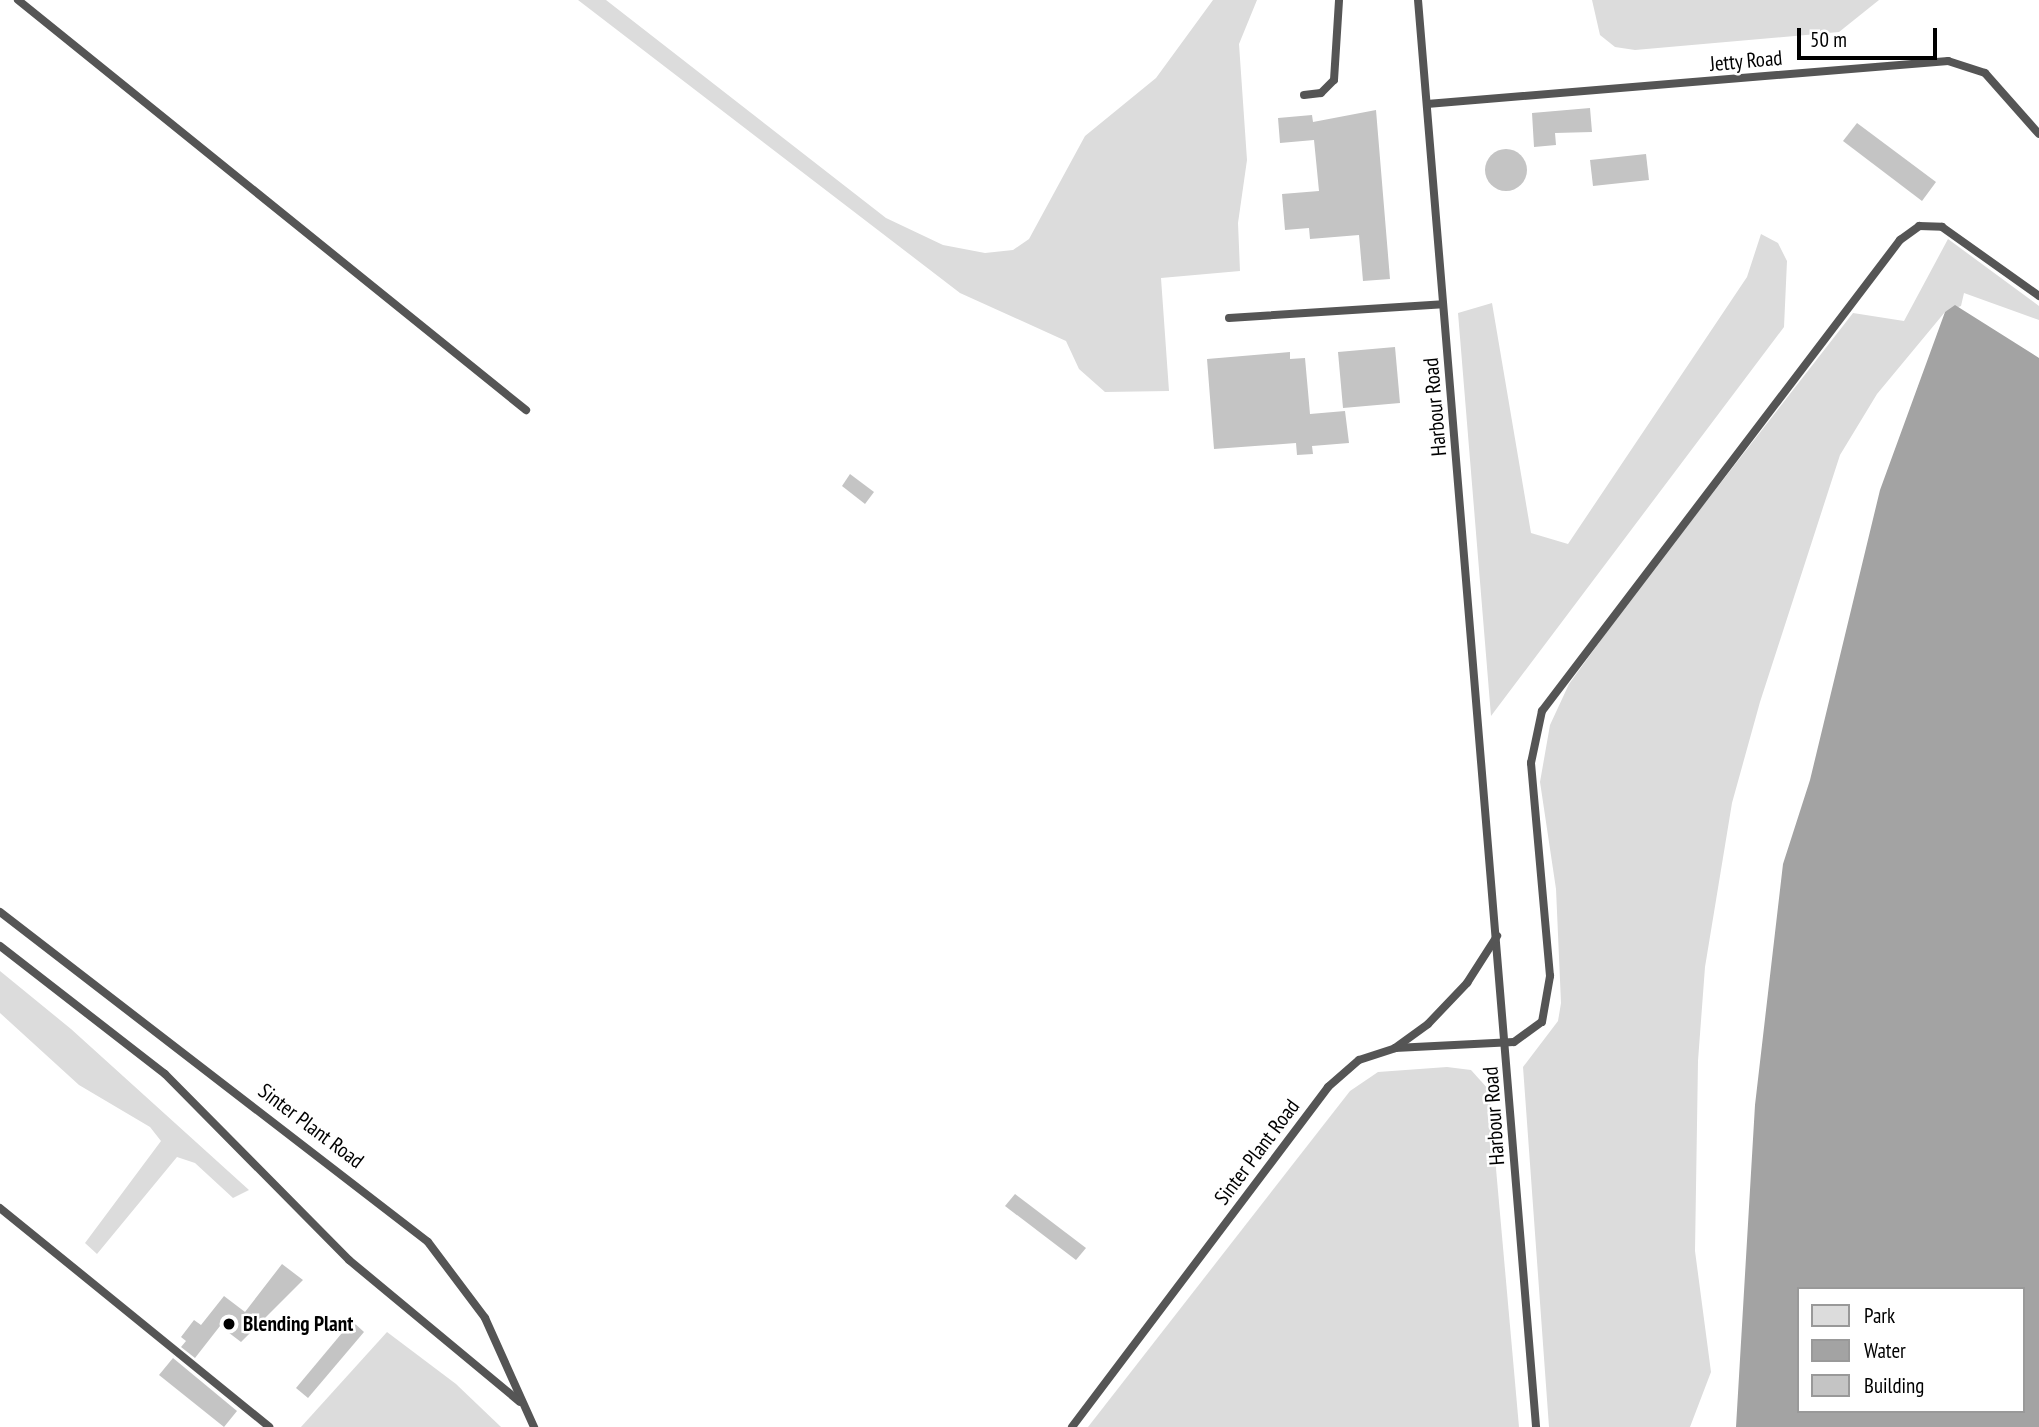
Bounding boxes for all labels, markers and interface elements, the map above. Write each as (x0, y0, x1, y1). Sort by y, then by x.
scale bar (1801, 14, 1941, 58)
text: 50 m (1810, 26, 1847, 53)
street label: Jetty Road (1708, 45, 1784, 77)
street label: Harbour Road (1418, 357, 1452, 457)
street label: Harbour Road (1478, 1066, 1510, 1166)
street label: Sinter Plant Road (253, 1078, 369, 1174)
street label: Sinter Plant Road (1209, 1094, 1305, 1210)
legend (1798, 1287, 2025, 1413)
text: Park (1864, 1302, 1895, 1329)
place label: Blending Plant (243, 1311, 353, 1337)
marker: Blending Plant (221, 1316, 237, 1332)
text: Water (1864, 1337, 1906, 1364)
text: Building (1864, 1372, 1924, 1399)

